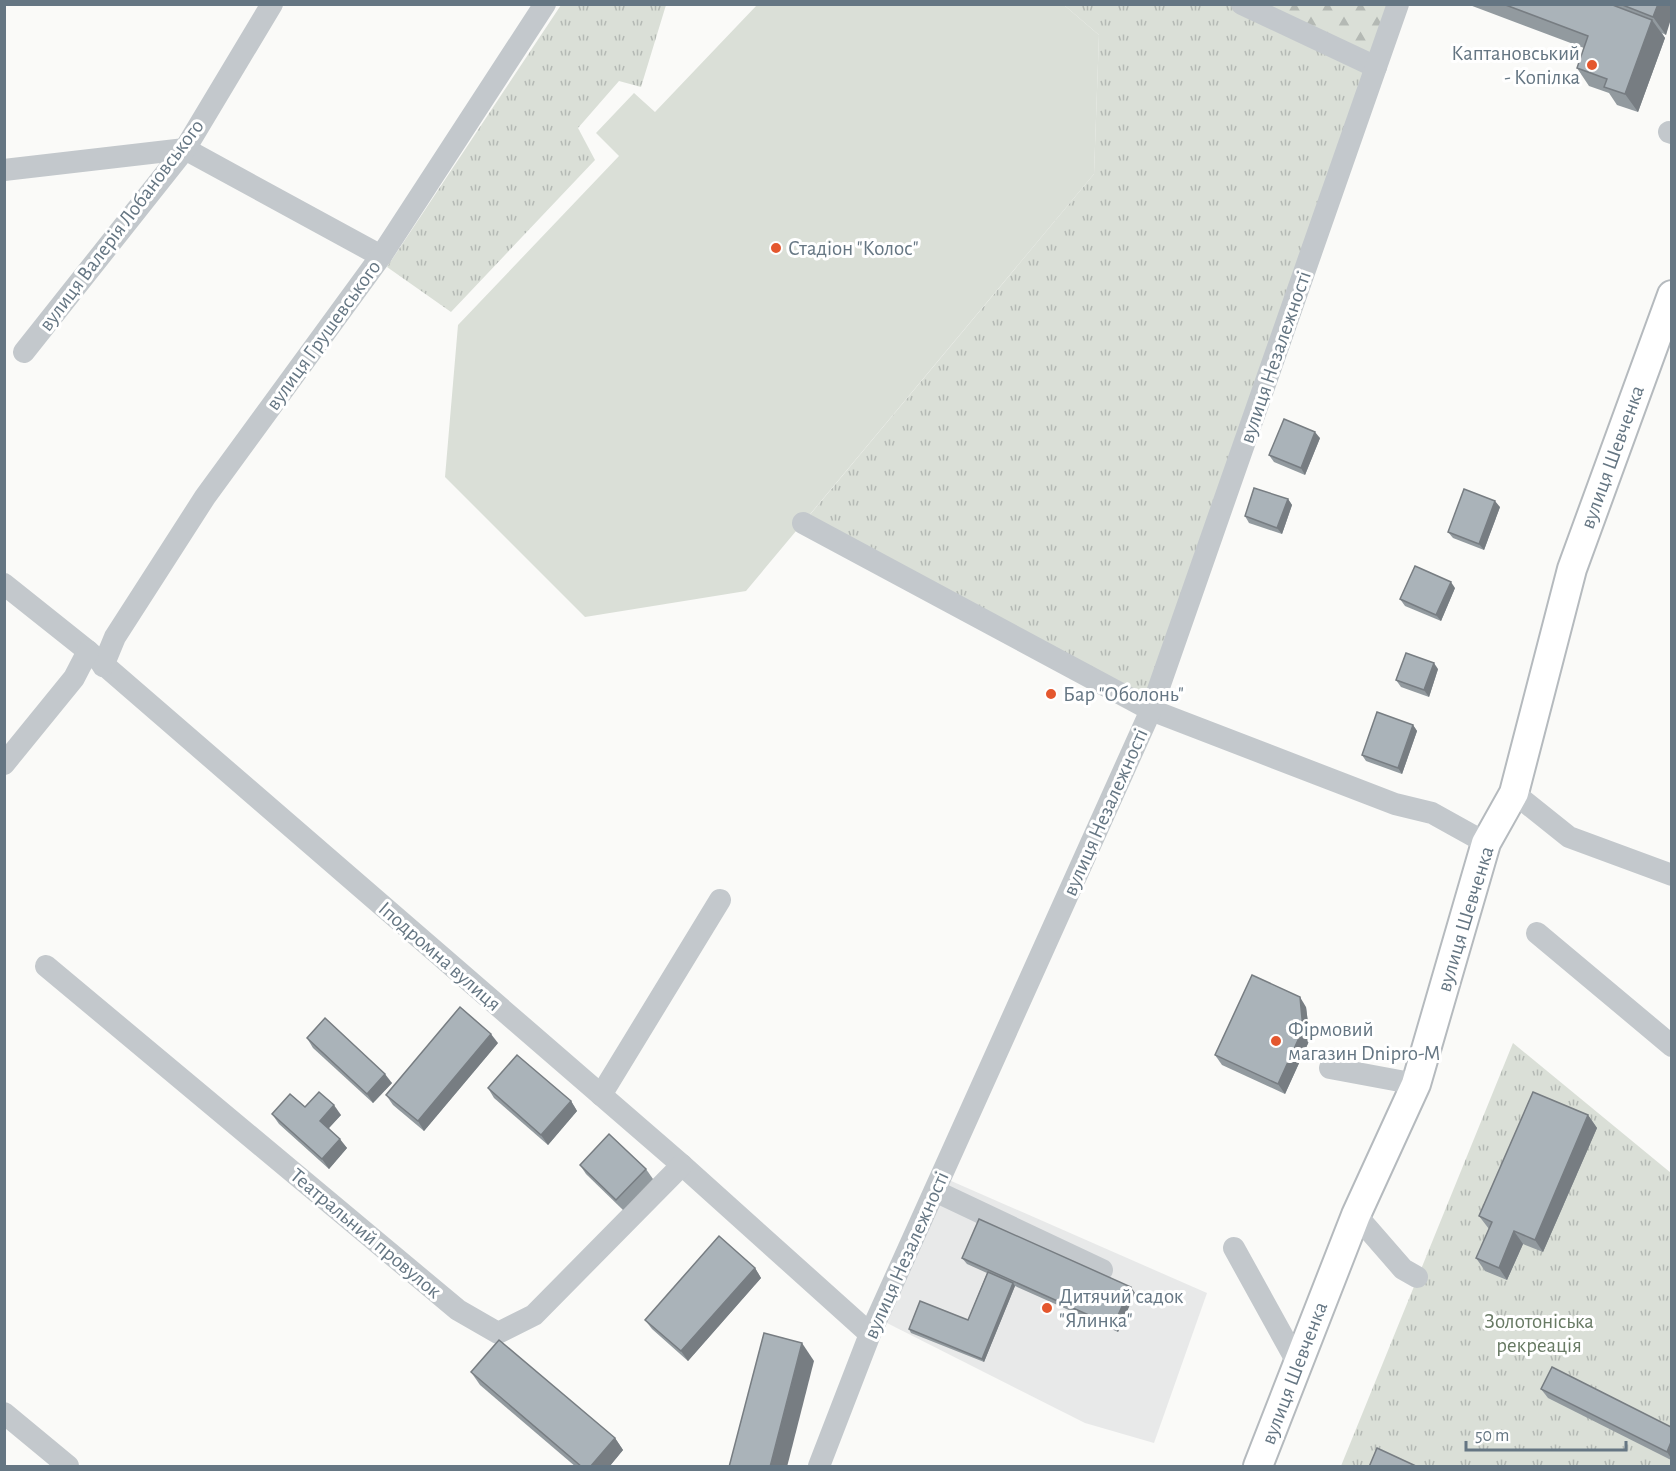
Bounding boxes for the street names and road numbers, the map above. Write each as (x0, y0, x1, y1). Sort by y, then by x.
street label: вулиця Валерія Лобановського (35, 116, 208, 335)
street label: вулиця Грушевського (262, 257, 385, 414)
street label: вулиця Незалежності (1236, 268, 1315, 446)
street label: вулиця Шевченка (1577, 382, 1648, 532)
street label: вулиця Незалежності (1059, 725, 1152, 899)
street label: вулиця Шевченка (1433, 844, 1498, 994)
street label: Іподромна вулиця (374, 898, 505, 1015)
street label: Театральний провулок (286, 1164, 445, 1303)
street label: вулиця Незалежності (860, 1168, 953, 1342)
street label: вулиця Шевченка (1258, 1299, 1331, 1447)

